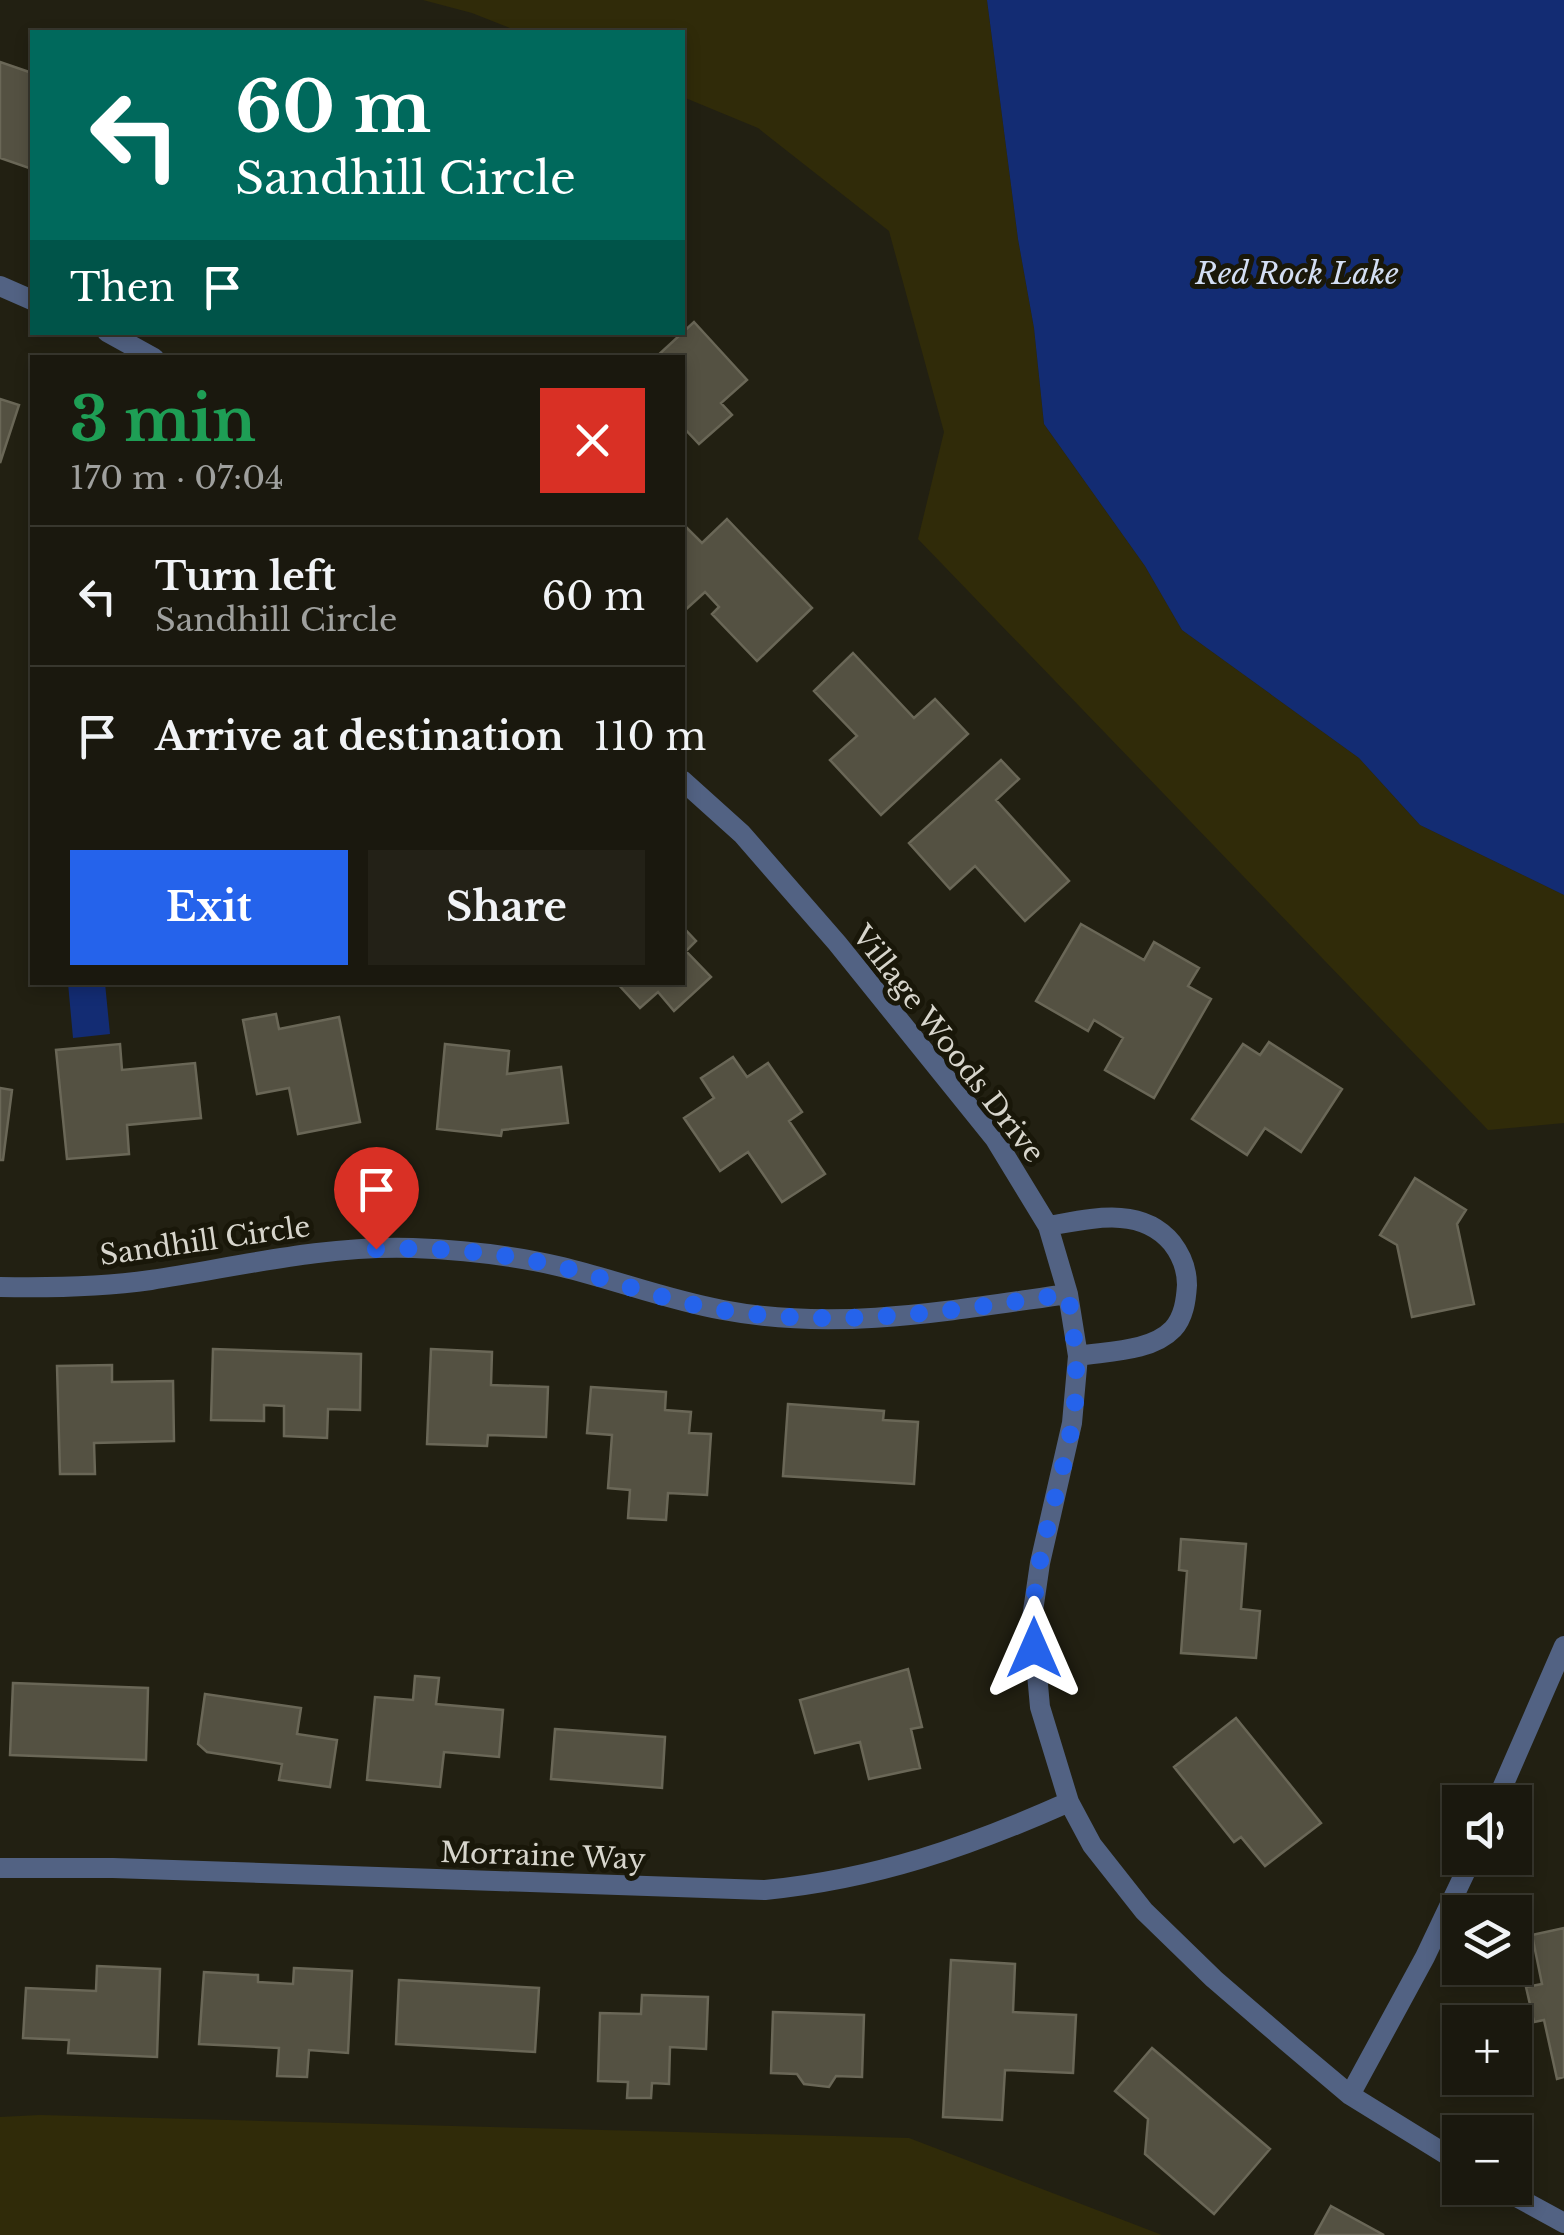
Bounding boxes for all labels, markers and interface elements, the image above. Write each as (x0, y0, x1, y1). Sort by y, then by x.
text: 60 m (235, 64, 431, 151)
icon: left (70, 70, 200, 200)
text: Sandhill Circle (235, 150, 576, 206)
water label: Red Rock Lake (1194, 255, 1399, 292)
icon: arrive (195, 260, 250, 315)
text: Then (70, 264, 175, 311)
text: 3 min (70, 383, 256, 457)
button: close (540, 388, 645, 493)
text: 170 m · 07:04 (70, 458, 284, 498)
text: Turn left (155, 553, 336, 600)
icon: left (70, 569, 125, 624)
text: 60 m (542, 573, 645, 620)
text: Sandhill Circle (155, 600, 397, 640)
icon: arrive (70, 709, 125, 764)
text: Arrive at destination (155, 713, 564, 760)
text: 110 m (594, 713, 706, 760)
button: Exit (70, 850, 348, 965)
button: Share (368, 850, 645, 965)
street label: Village Woods Drive (844, 918, 1052, 1170)
pin (334, 1147, 419, 1250)
icon: arrive (349, 1162, 404, 1217)
street label: Sandhill Circle (98, 1209, 312, 1273)
position arrow (982, 1596, 1086, 1700)
map controls (1442, 1785, 1532, 2205)
button: sound (1442, 1785, 1532, 1875)
street label: Morraine Way (440, 1835, 646, 1877)
button: layers (1442, 1895, 1532, 1985)
button: + (1442, 2005, 1532, 2095)
button: − (1442, 2115, 1532, 2205)

